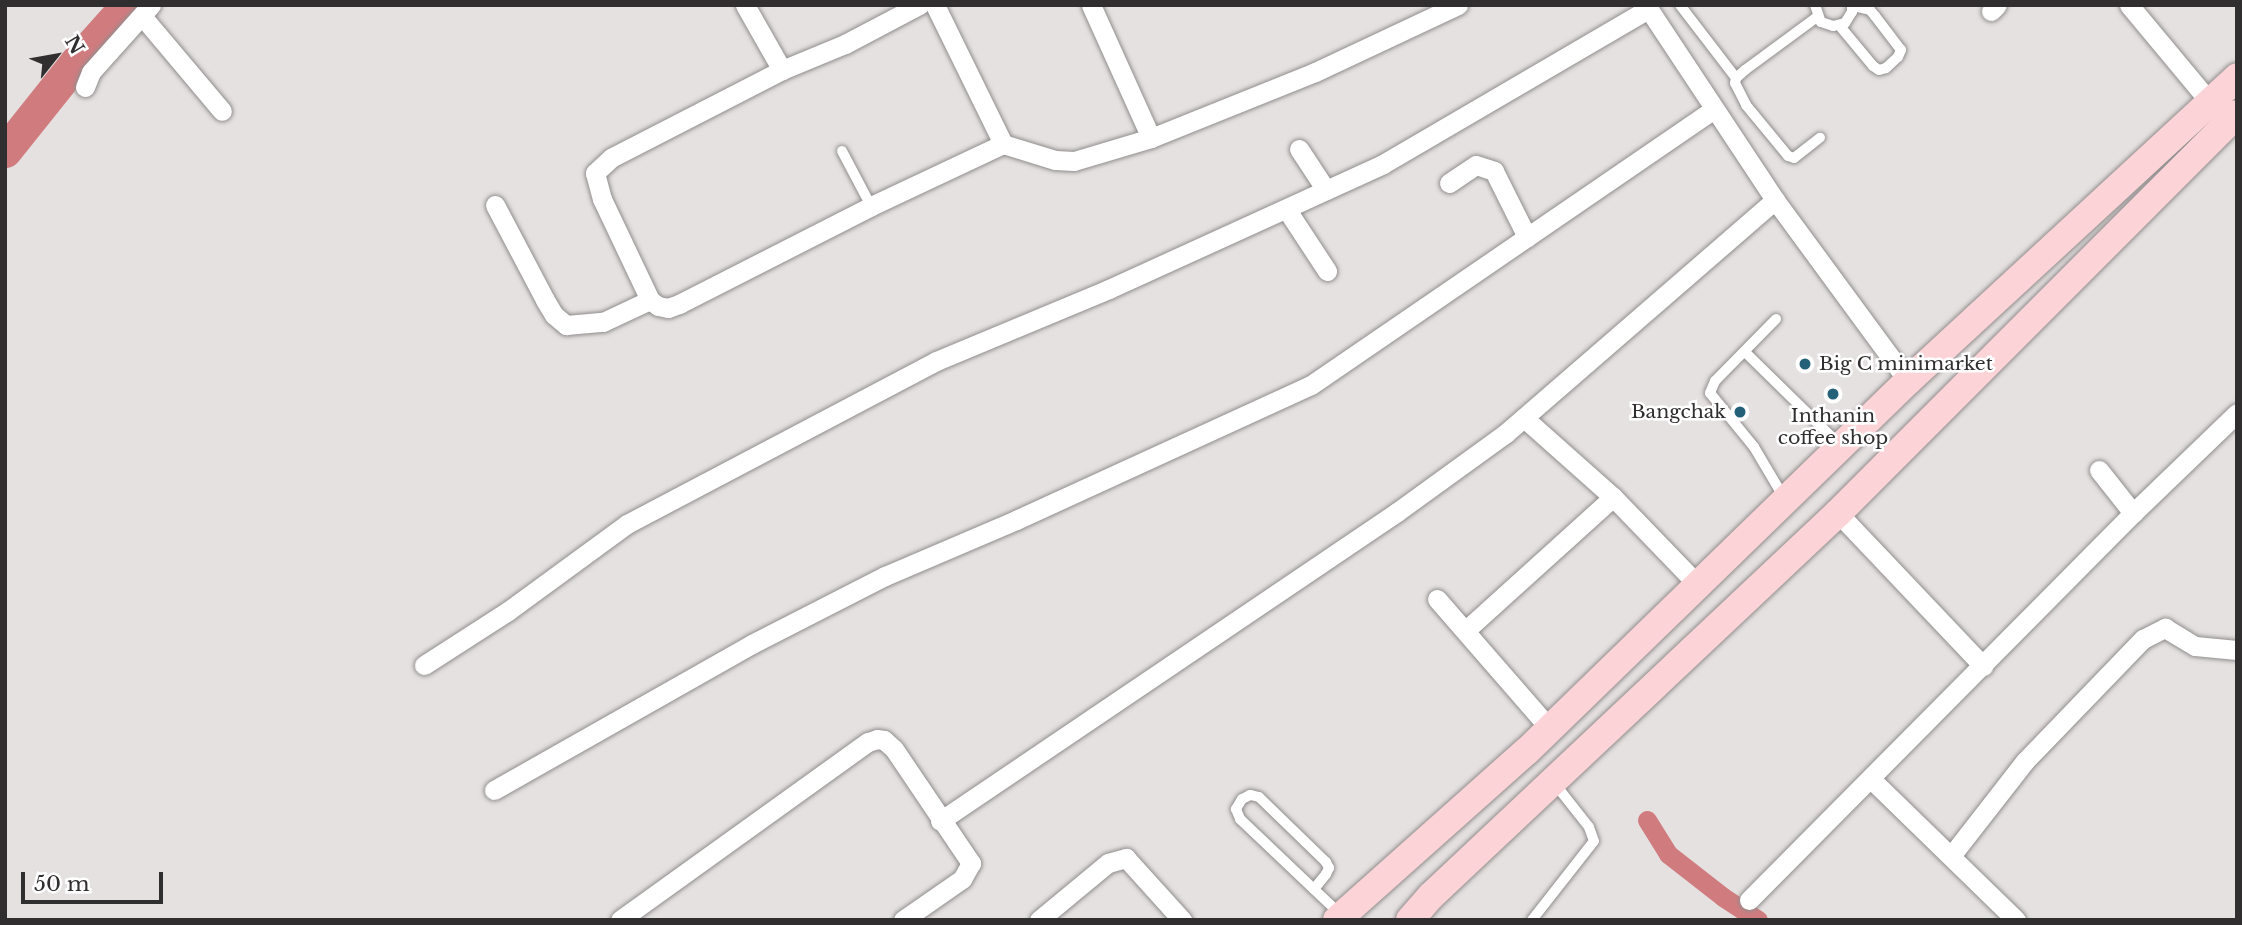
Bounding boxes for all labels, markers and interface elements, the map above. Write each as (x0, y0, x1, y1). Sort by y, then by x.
north arrow (21, 21, 91, 91)
text: N (60, 31, 89, 59)
place label: Big C minimarket (1819, 353, 1993, 375)
marker: Big C minimarket (1797, 356, 1813, 372)
marker: Inthanin coffee shop (1825, 386, 1841, 402)
place label: Bangchak (1631, 401, 1726, 423)
marker: Bangchak (1732, 404, 1748, 420)
place label: Inthanin coffee shop (1778, 405, 1888, 449)
scale bar (24, 858, 166, 902)
text: 50 m (34, 871, 89, 897)

